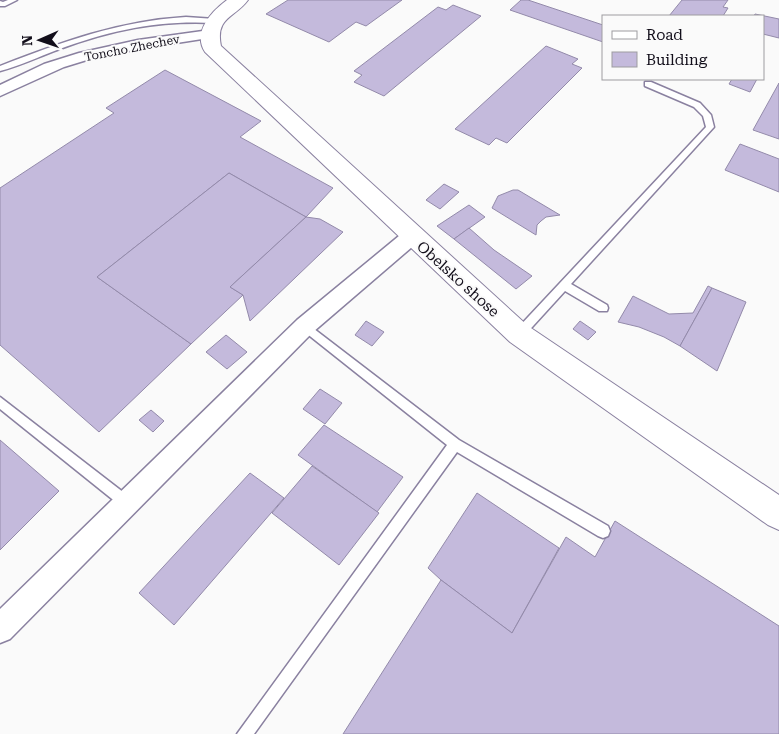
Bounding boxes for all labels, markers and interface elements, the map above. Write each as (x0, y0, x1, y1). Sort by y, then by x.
north arrow (15, 15, 65, 65)
legend (602, 15, 764, 80)
text: Road (646, 26, 683, 44)
street label: Toncho Zhechev (83, 32, 181, 64)
text: N (19, 35, 35, 46)
text: Building (646, 51, 708, 69)
street label: Obelsko shose (413, 237, 503, 321)

